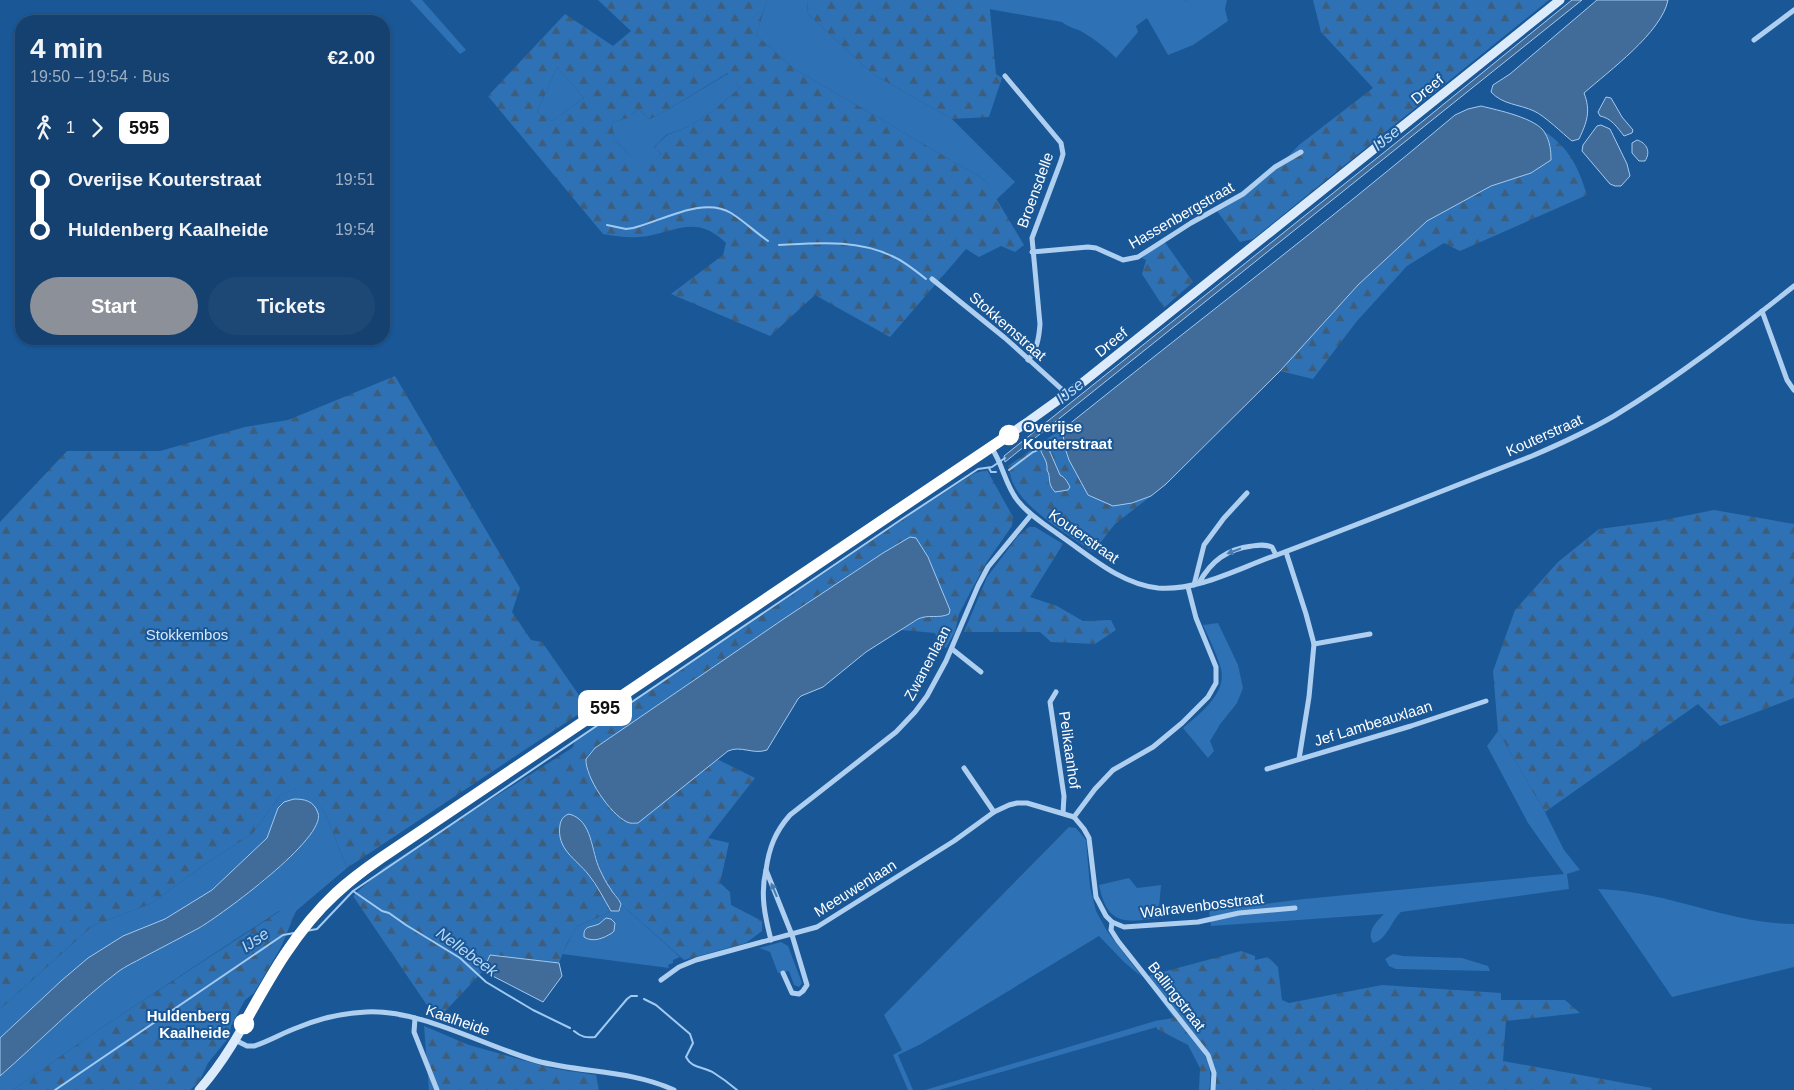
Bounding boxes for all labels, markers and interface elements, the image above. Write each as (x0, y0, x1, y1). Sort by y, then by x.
text: 4 min (30, 33, 103, 64)
text: €2.00 (327, 47, 375, 68)
text: 19:50 – 19:54 · Bus (30, 68, 170, 85)
street label: Dreef (1407, 70, 1447, 107)
icon: walk (30, 114, 58, 142)
icon: forward (83, 114, 111, 142)
text: 595 (129, 118, 159, 138)
text: 1 (66, 119, 75, 136)
water label: IJse (1369, 122, 1403, 154)
street label: Broensdelle (1013, 150, 1057, 230)
text: Overijse Kouterstraat (68, 169, 261, 190)
text: 19:51 (335, 171, 375, 188)
street label: Hassenbergstraat (1125, 178, 1237, 252)
text: Huldenberg Kaalheide (68, 219, 269, 240)
text: 19:54 (335, 221, 375, 238)
button: Start (30, 277, 198, 335)
button: Tickets (208, 277, 375, 335)
street label: Stokkemstraat (966, 288, 1050, 364)
street label: Dreef (1091, 323, 1131, 360)
water label: IJse (1053, 375, 1087, 407)
street label: Kouterstraat (1503, 410, 1586, 459)
place label: Overijse Kouterstraat (1023, 418, 1112, 452)
marker: Overijse Kouterstraat (999, 425, 1019, 445)
street label: Kouterstraat (1046, 506, 1123, 567)
one-way arrow (1226, 548, 1241, 555)
street label: Zwanenlaan (900, 623, 954, 703)
park label: Stokkembos (146, 626, 228, 643)
line badge: 595 (576, 692, 634, 724)
street label: Jef Lambeauxlaan (1312, 697, 1434, 749)
text: 595 (590, 698, 620, 718)
street label: Pelikaanhof (1056, 710, 1084, 791)
street label: Meeuwenlaan (811, 856, 899, 920)
one-way arrow (770, 882, 778, 897)
street label: Walravenbosstraat (1139, 889, 1266, 921)
water label: Nellebeek (433, 924, 502, 980)
water label: IJse (238, 925, 272, 955)
street label: Ballingstraat (1145, 958, 1210, 1034)
street label: Kaalheide (424, 1001, 492, 1039)
place label: Huldenberg Kaalheide (147, 1007, 230, 1041)
marker: Huldenberg Kaalheide (234, 1014, 254, 1034)

